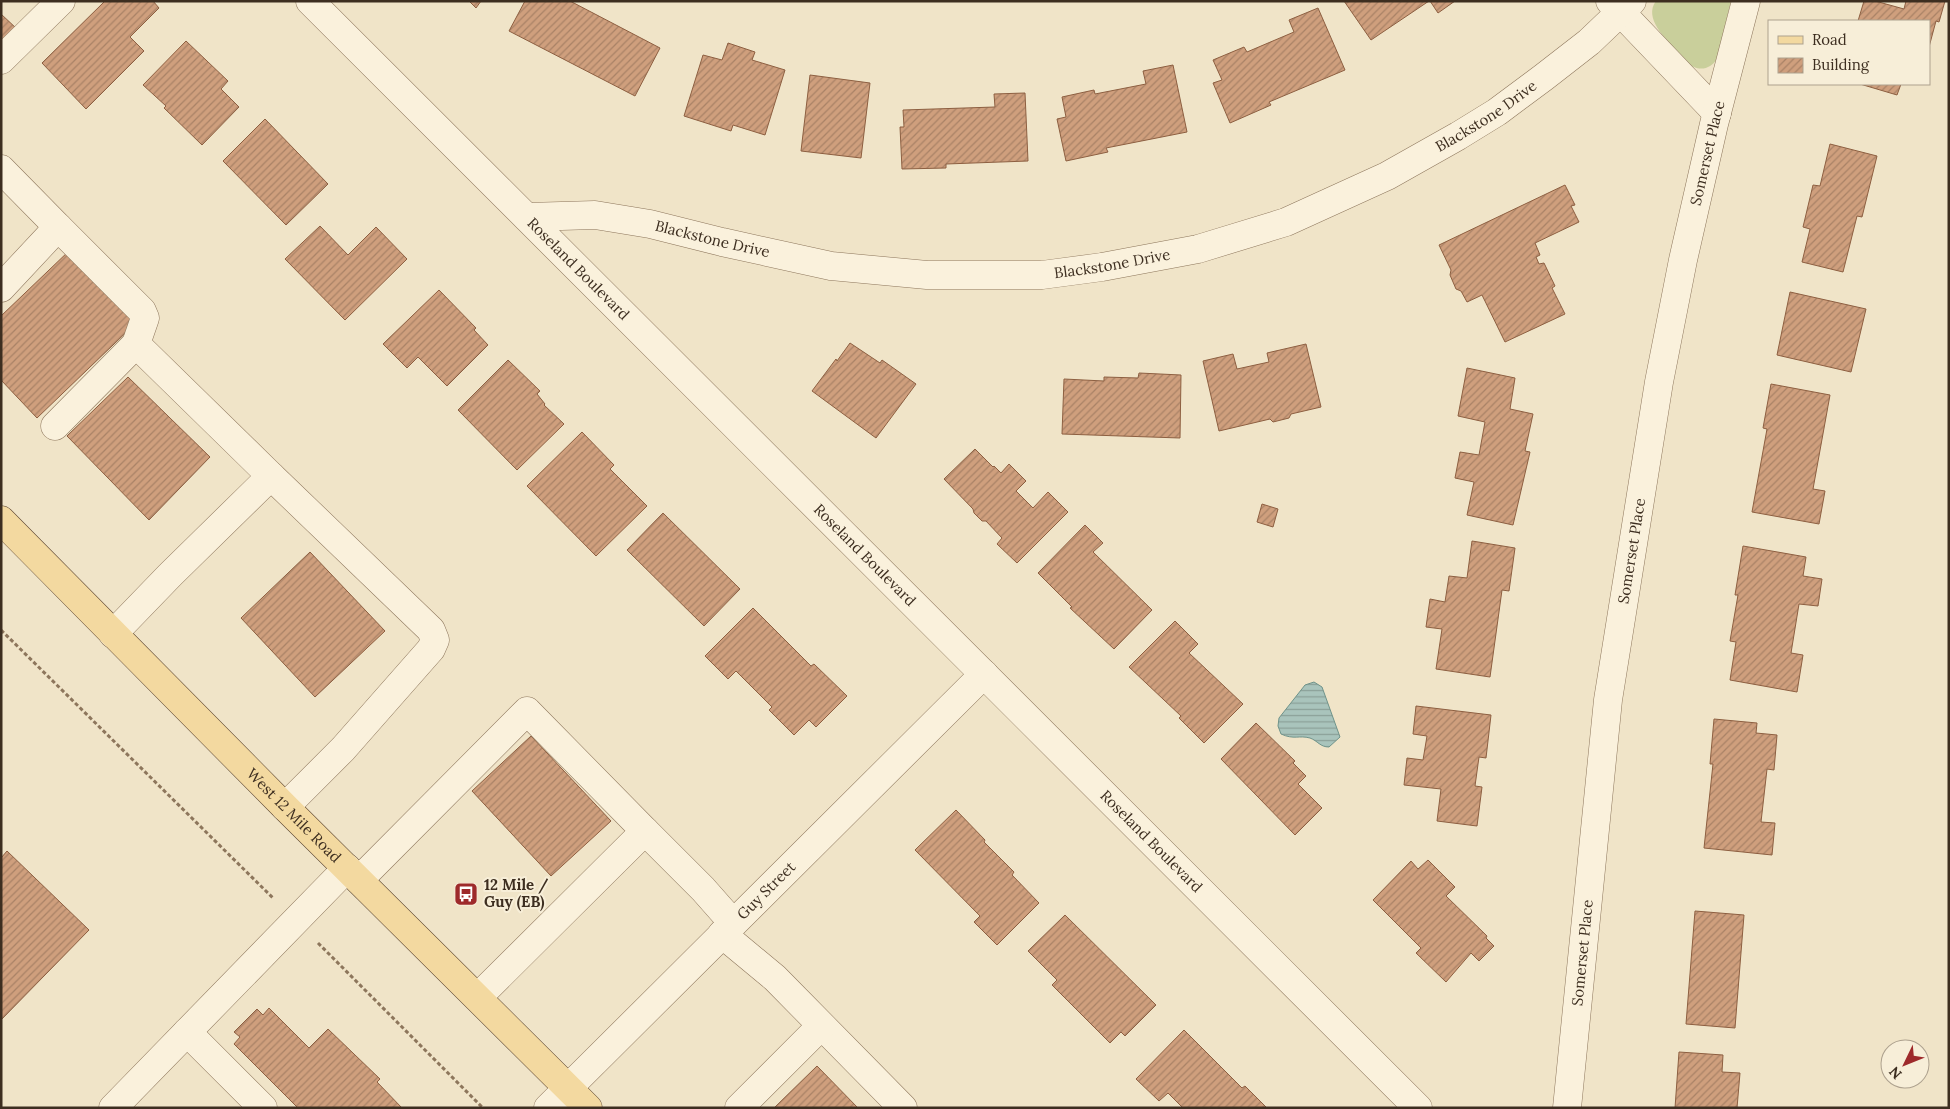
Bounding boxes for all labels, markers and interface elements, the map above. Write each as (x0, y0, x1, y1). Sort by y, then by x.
legend (1768, 20, 1930, 85)
text: Road (1812, 30, 1847, 49)
text: Building (1812, 55, 1870, 74)
street label: Blackstone Drive (1432, 76, 1540, 156)
street label: Somerset Place (1686, 99, 1729, 207)
street label: Roseland Boulevard (523, 213, 634, 324)
street label: Blackstone Drive (653, 216, 772, 261)
street label: Blackstone Drive (1053, 244, 1172, 282)
street label: Somerset Place (1614, 497, 1649, 605)
street label: Roseland Boulevard (810, 500, 920, 610)
street label: West 12 Mile Road (243, 764, 345, 866)
street label: Roseland Boulevard (1096, 786, 1207, 896)
street label: Guy Street (733, 857, 799, 923)
place label: 12 Mile / Guy (EB) (484, 875, 549, 912)
bus stop icon: 12 Mile / Guy (EB) (453, 881, 479, 907)
street label: Somerset Place (1567, 899, 1597, 1007)
north arrow (1880, 1039, 1930, 1089)
text: N (1885, 1063, 1906, 1083)

